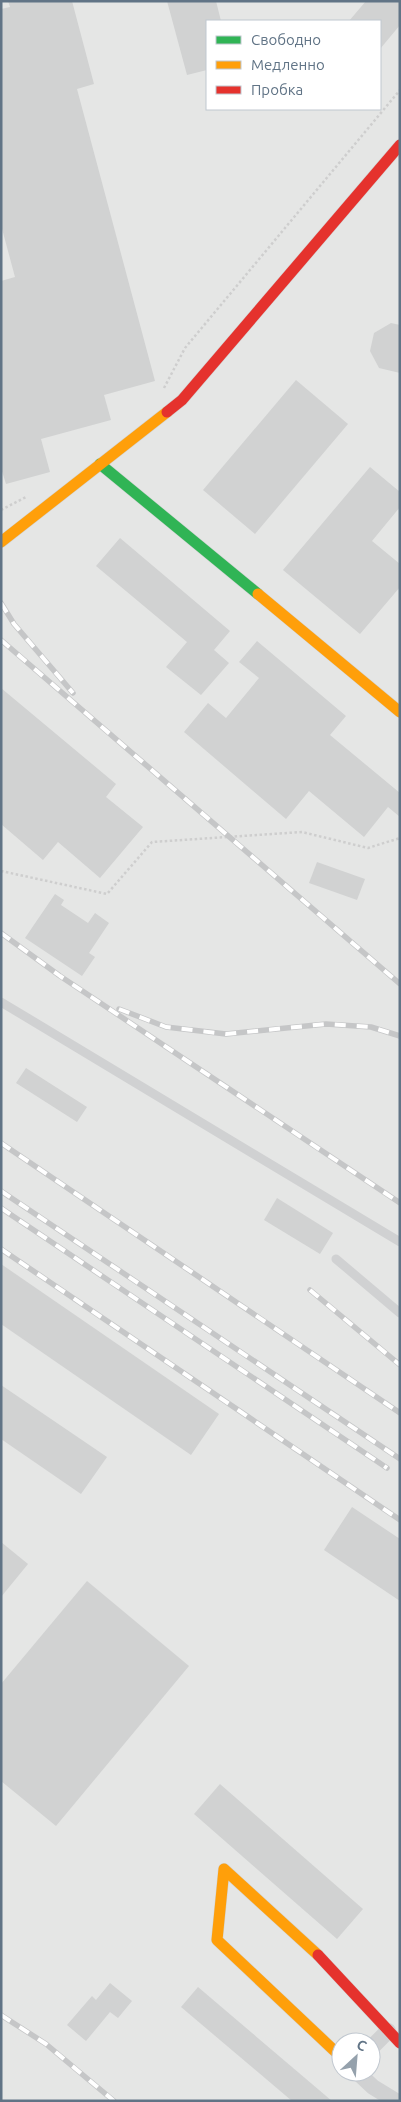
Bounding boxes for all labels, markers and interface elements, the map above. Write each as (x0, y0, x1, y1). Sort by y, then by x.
legend (206, 20, 381, 110)
text: Свободно (251, 31, 321, 48)
text: Медленно (251, 56, 325, 73)
text: Пробка (251, 81, 303, 98)
north arrow (331, 2032, 381, 2082)
text: С (354, 2036, 369, 2054)

